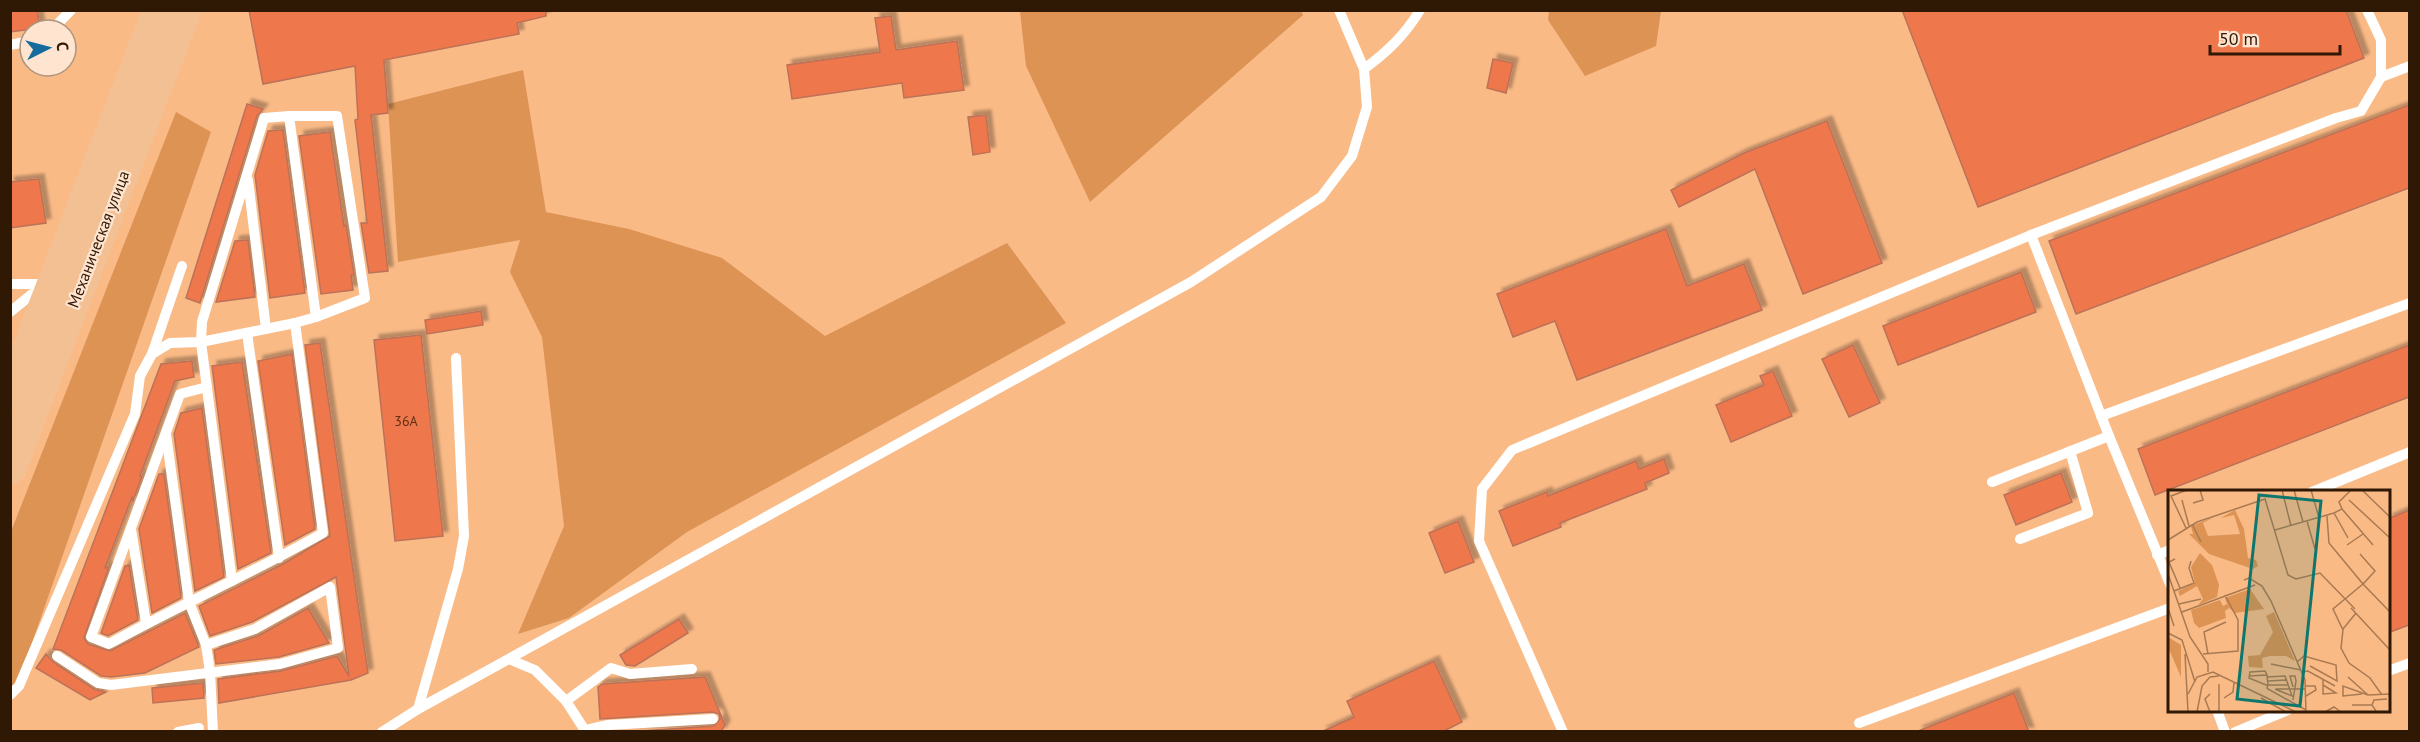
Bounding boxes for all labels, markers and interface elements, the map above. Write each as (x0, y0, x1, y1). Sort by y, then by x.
north arrow (18, 18, 78, 78)
scale bar (2210, 18, 2340, 56)
text: 50 m (2219, 27, 2258, 50)
text: С (53, 41, 73, 52)
street label: Механическая улица (63, 168, 133, 310)
house number: 36А (394, 412, 419, 430)
inset map (2168, 490, 2390, 712)

